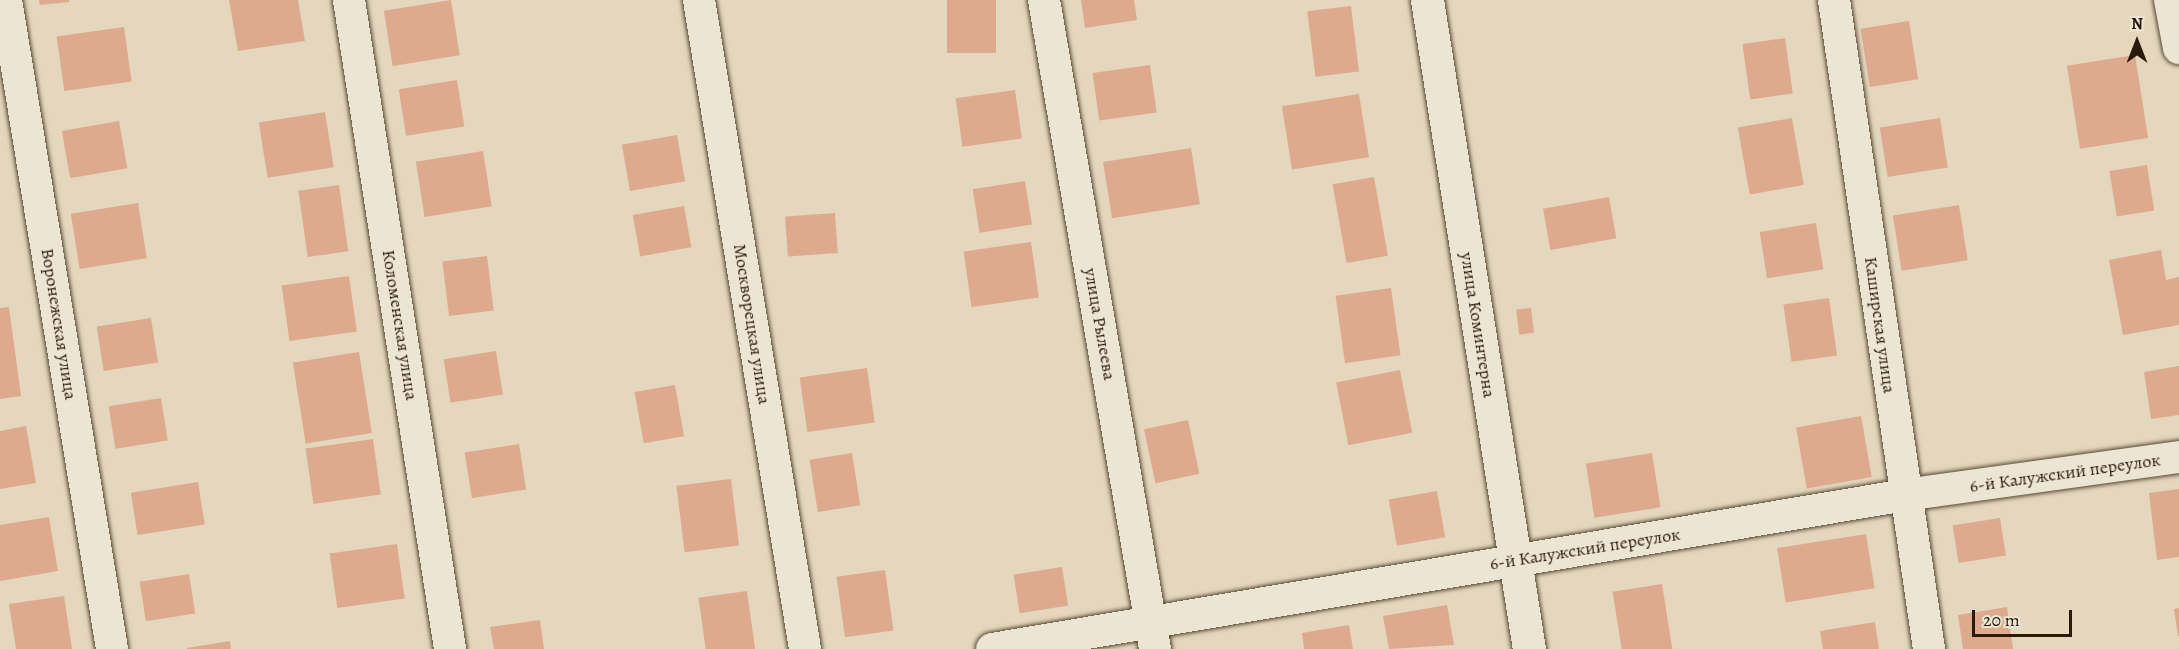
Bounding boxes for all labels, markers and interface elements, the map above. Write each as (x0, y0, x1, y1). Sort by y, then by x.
north arrow (2107, 12, 2167, 72)
text: N (2131, 13, 2143, 35)
street label: Москворецкая улица (729, 242, 775, 406)
street label: Воронежская улица (36, 247, 82, 401)
street label: Коломенская улица (377, 248, 423, 402)
street label: улица Коминтерна (1456, 251, 1500, 399)
street label: Каширская улица (1860, 255, 1900, 395)
street label: улица Рылеева (1080, 266, 1120, 382)
street label: 6-й Калужский переулок (1968, 449, 2162, 497)
street label: 6-й Калужский переулок (1488, 523, 1682, 575)
scale bar (1975, 598, 2076, 636)
text: 20 m (1983, 608, 2020, 632)

